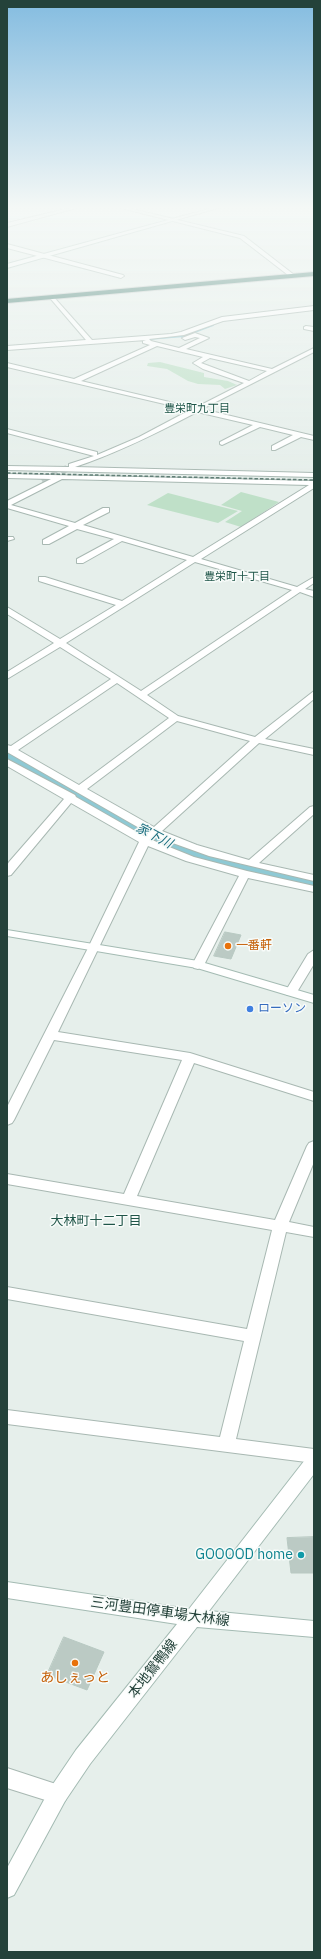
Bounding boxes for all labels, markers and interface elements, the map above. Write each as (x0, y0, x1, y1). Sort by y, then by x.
district label: 豊栄町九丁目 (164, 402, 230, 416)
district label: 豊栄町十丁目 (204, 570, 270, 584)
water label: 家下川 (133, 820, 175, 852)
place label: 一番軒 (236, 939, 272, 953)
marker: 一番軒 (223, 941, 233, 951)
place label: ローソン (258, 1002, 306, 1016)
marker: ローソン (245, 1004, 255, 1014)
district label: 大林町十二丁目 (51, 1213, 141, 1229)
place label: GOOOOD home (195, 1547, 293, 1563)
marker: GOOOOD home (296, 1550, 306, 1560)
street label: 三河豊田停車場大林線 (90, 1594, 230, 1630)
street label: 本地鴛鴨線 (125, 1636, 181, 1702)
marker: あしぇっと (70, 1658, 80, 1668)
place label: あしぇっと (40, 1670, 110, 1686)

